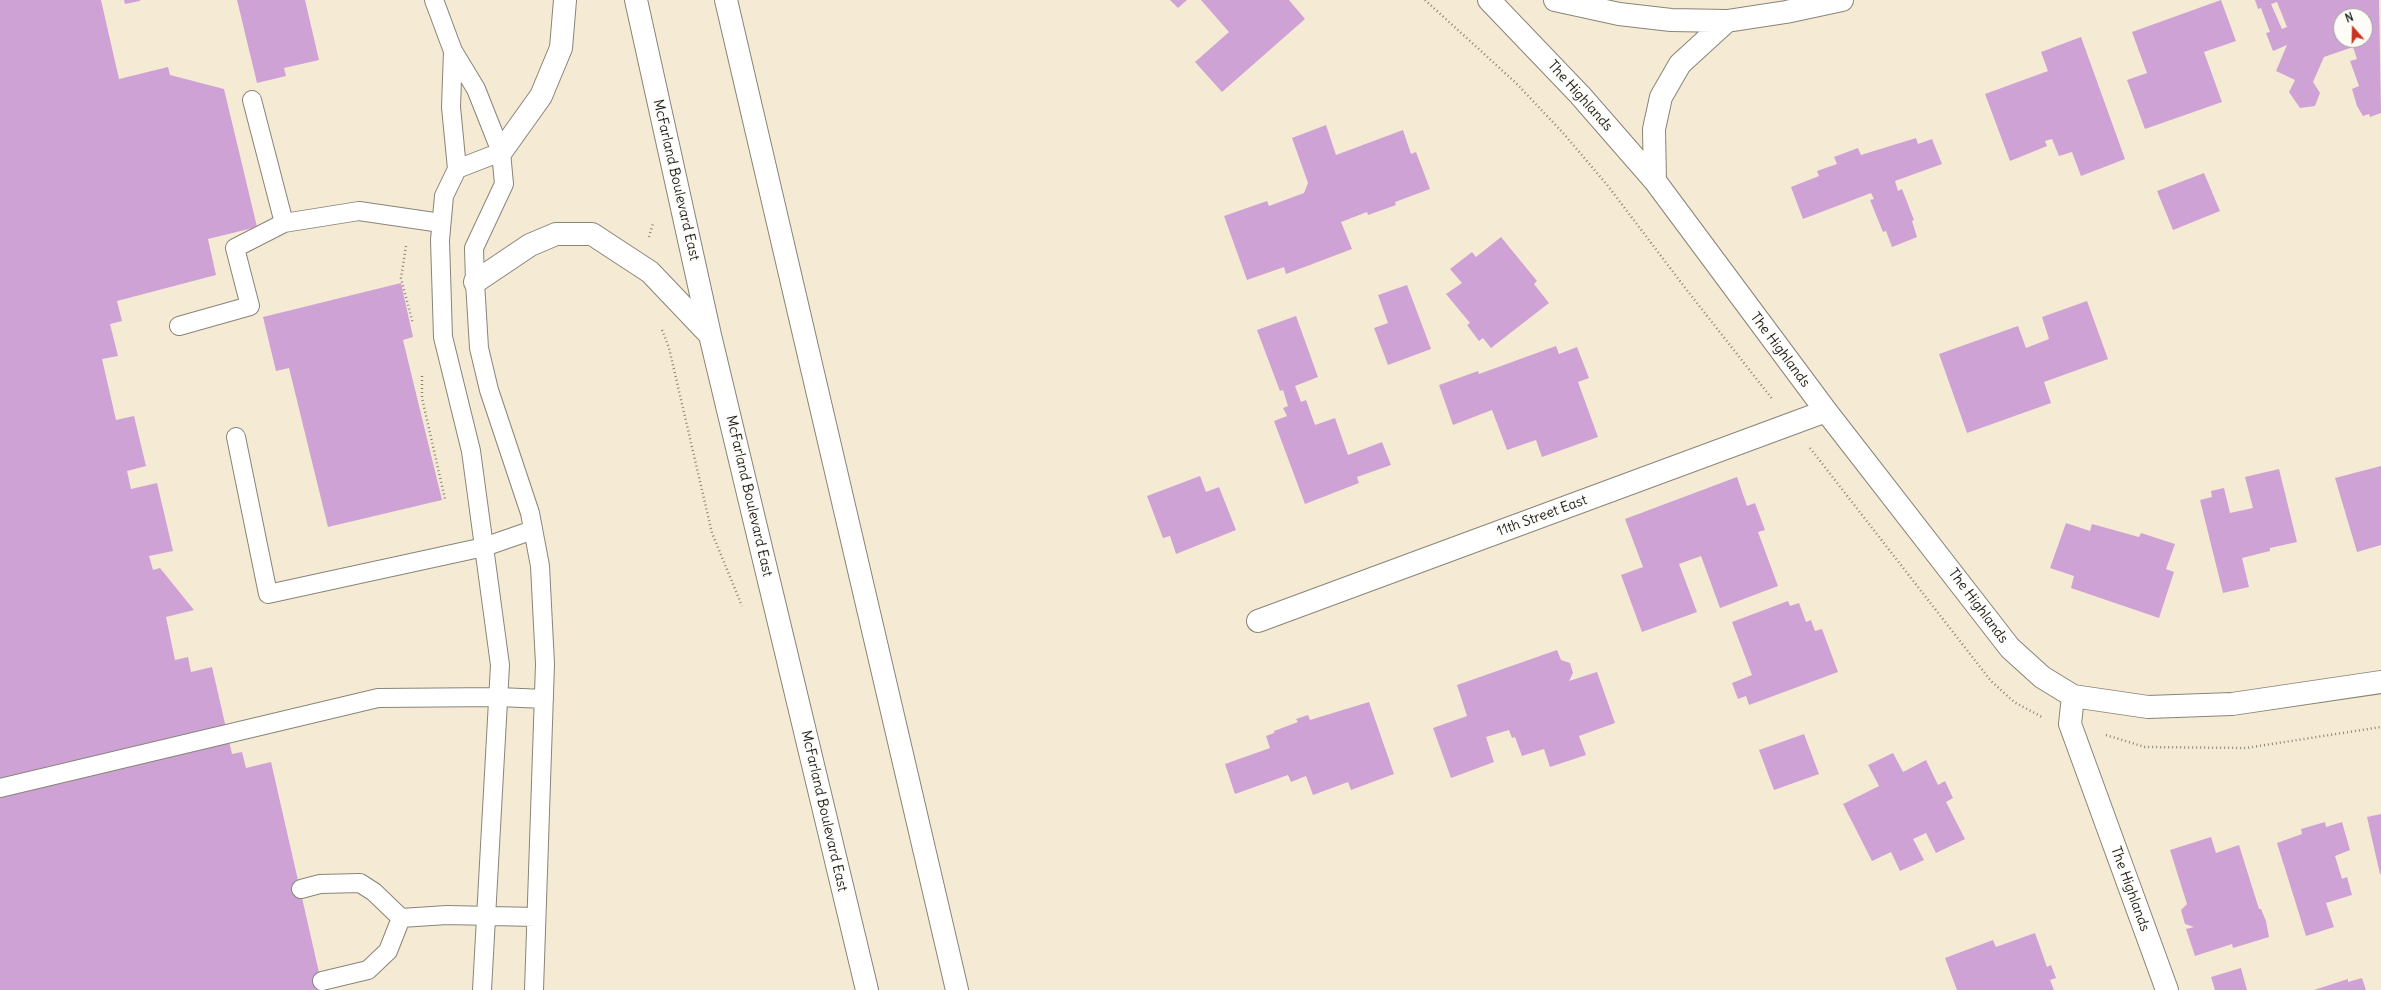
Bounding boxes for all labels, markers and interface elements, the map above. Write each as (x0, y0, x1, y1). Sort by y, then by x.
north arrow (2333, 8, 2373, 48)
text: N (2343, 10, 2355, 26)
street label: The Highlands (1544, 57, 1616, 135)
street label: McFarland Boulevard East (649, 98, 703, 262)
street label: The Highlands (1746, 309, 1814, 391)
street label: McFarland Boulevard East (722, 414, 776, 578)
street label: 11th Street East (1494, 492, 1590, 540)
street label: The Highlands (1944, 565, 2012, 647)
street label: McFarland Boulevard East (797, 729, 851, 893)
street label: The Highlands (2107, 844, 2153, 934)

